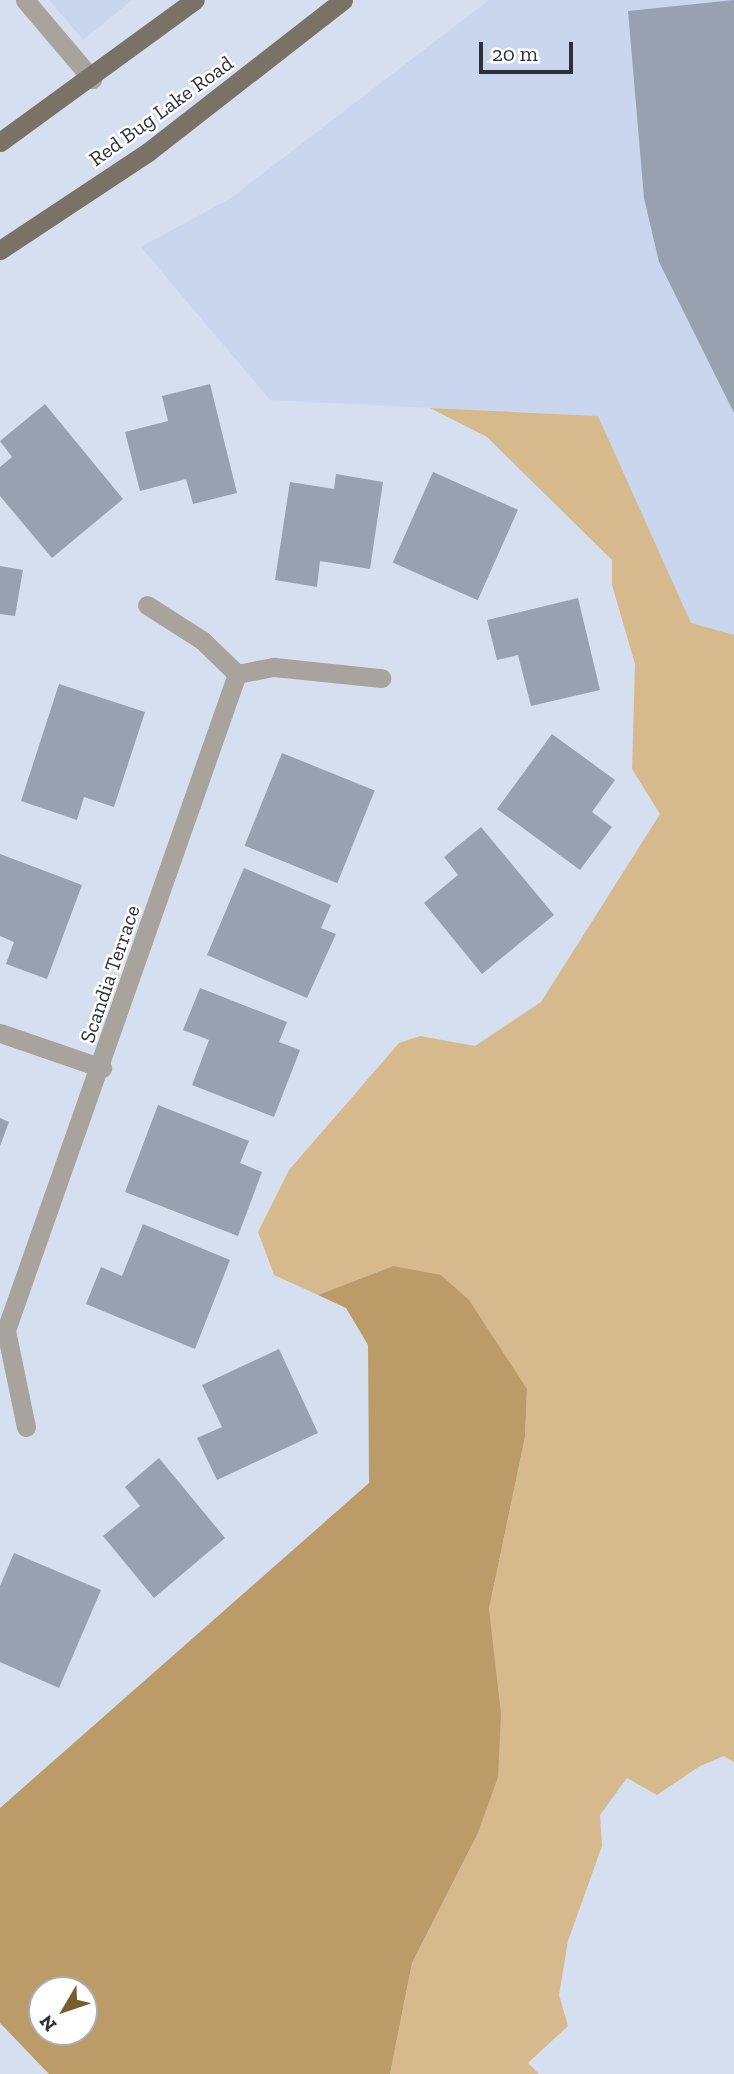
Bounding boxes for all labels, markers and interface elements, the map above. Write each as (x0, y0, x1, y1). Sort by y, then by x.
scale bar (482, 28, 576, 72)
text: 20 m (492, 41, 538, 66)
street label: Red Bug Lake Road (84, 50, 238, 172)
street label: Scandia Terrace (75, 902, 145, 1046)
north arrow (28, 1976, 98, 2046)
text: N (34, 2010, 61, 2036)

